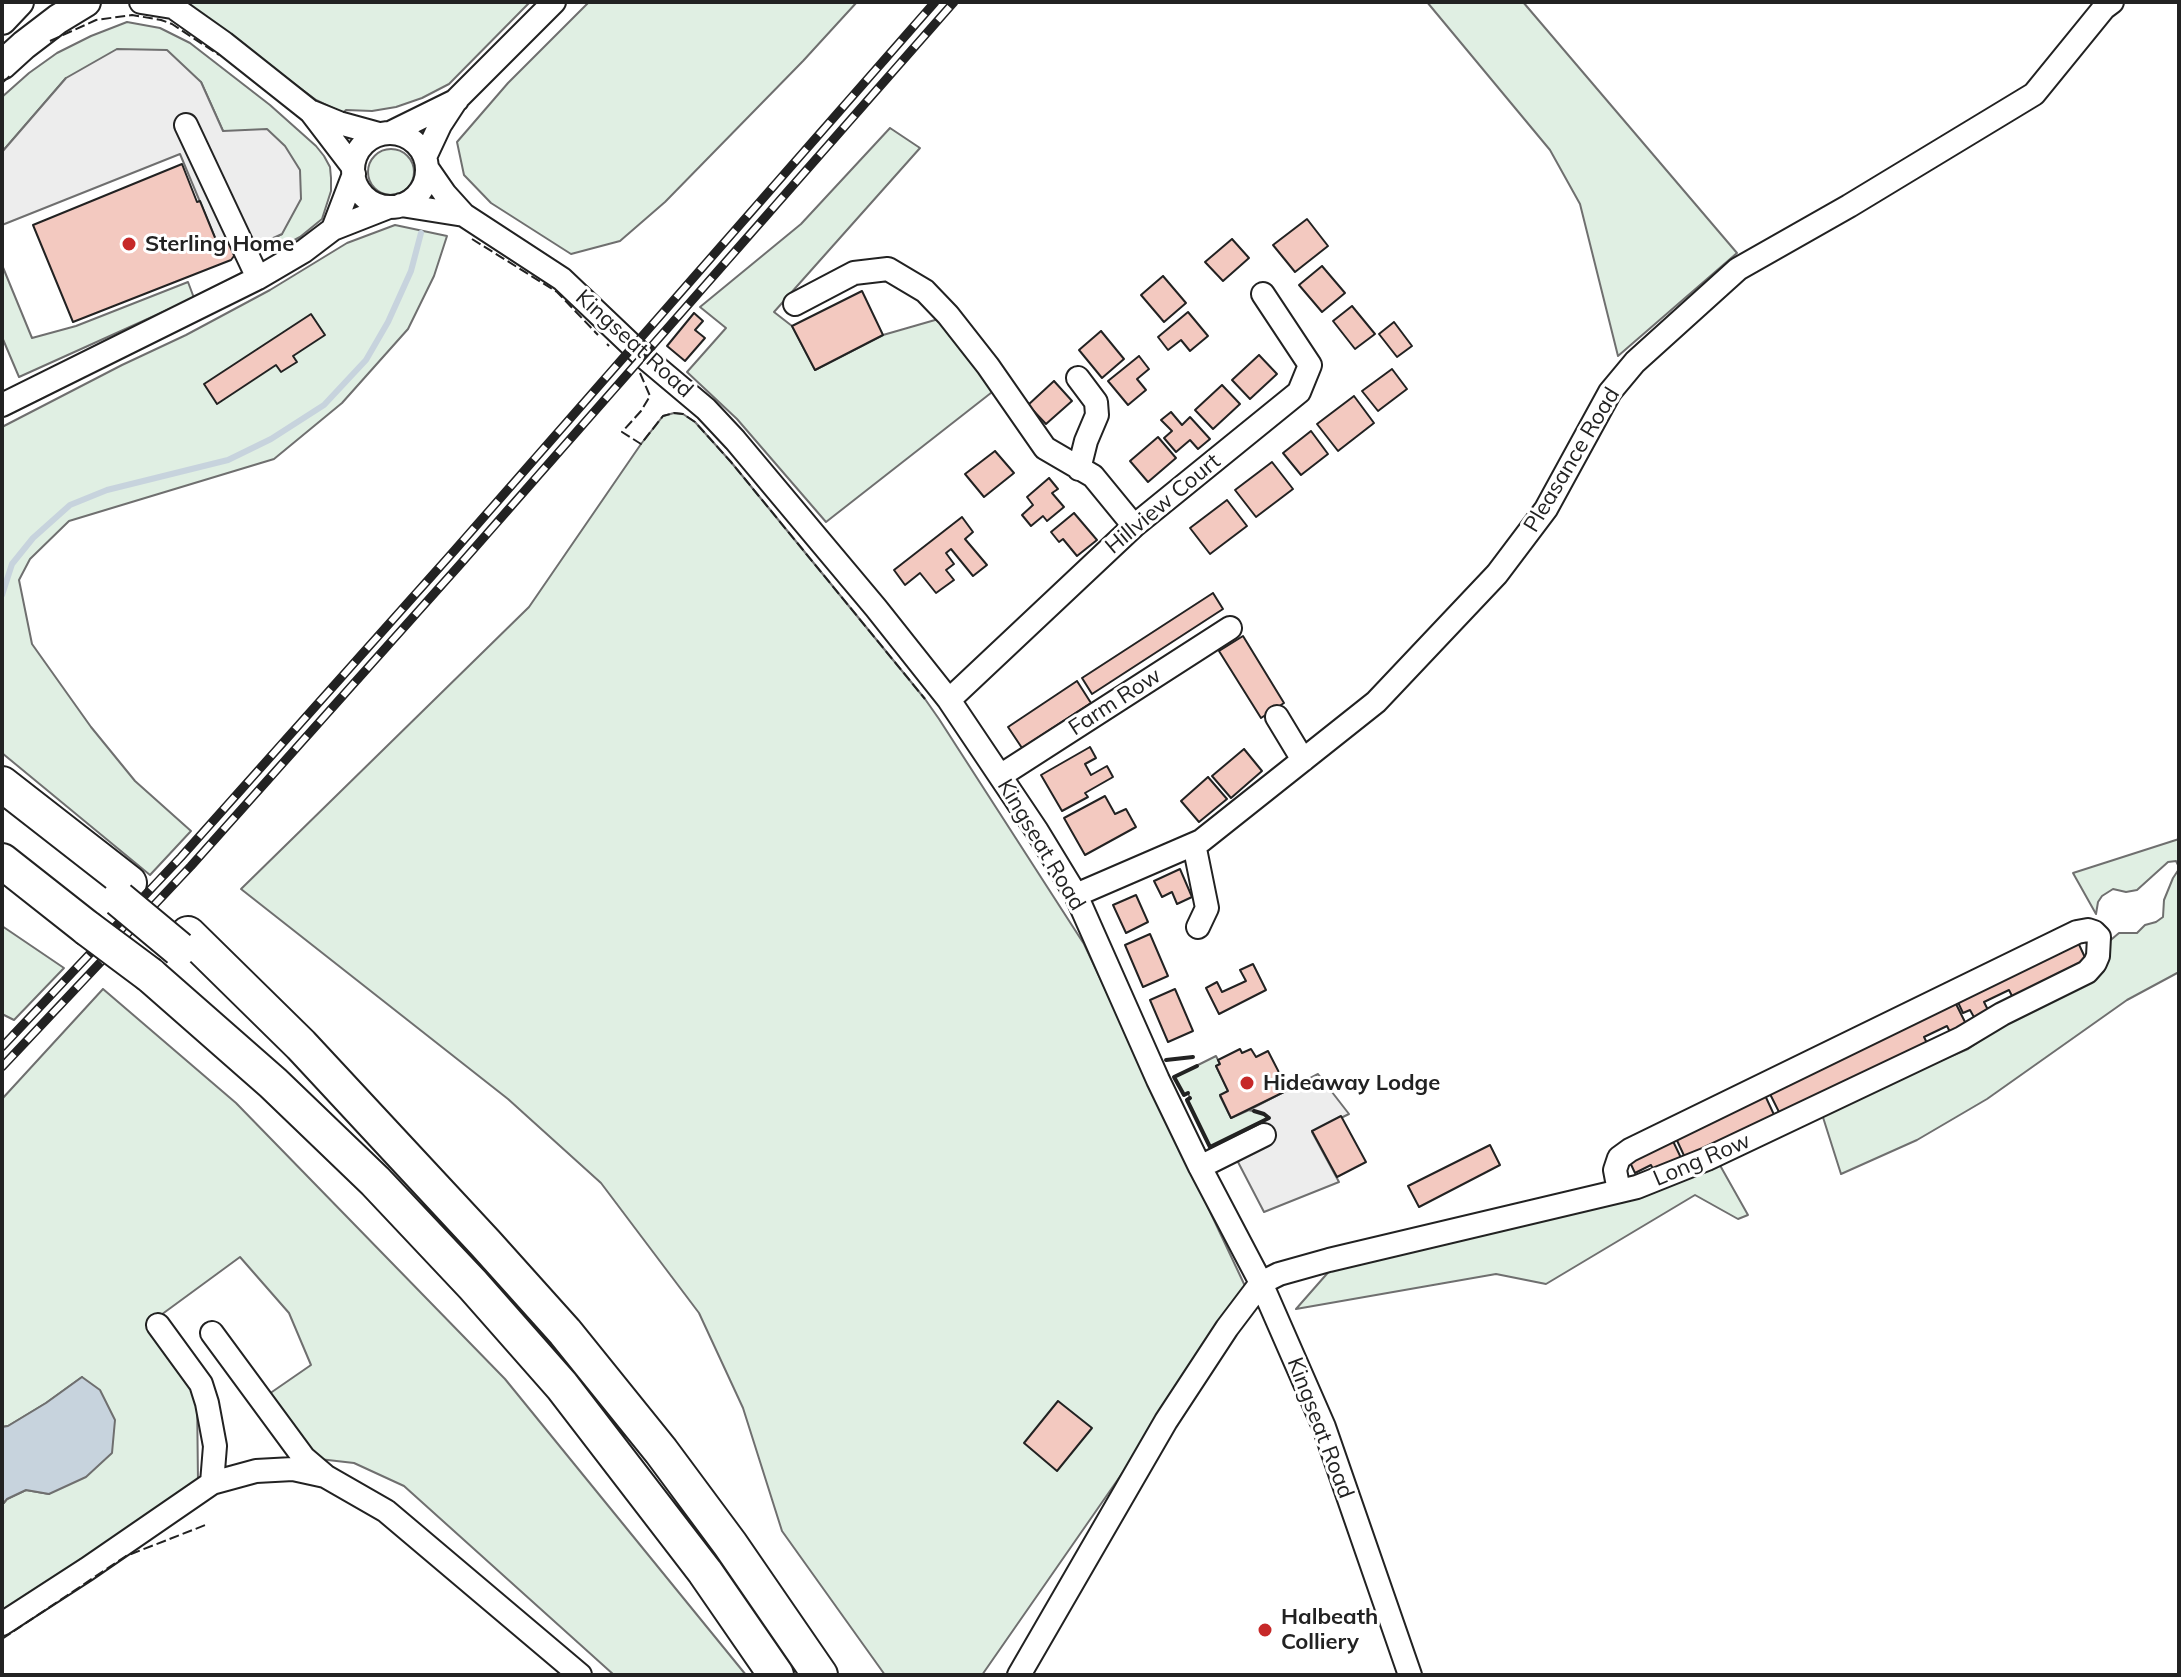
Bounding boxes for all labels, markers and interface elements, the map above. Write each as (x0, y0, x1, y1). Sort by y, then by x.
place label: Sterling Home (145, 231, 294, 257)
marker: Sterling Home (120, 235, 138, 253)
street label: Kingseat Road (570, 284, 698, 404)
street label: Pleasance Road (1518, 383, 1626, 537)
street label: Hillview Court (1100, 448, 1226, 560)
street label: Farm Row (1064, 662, 1166, 742)
street label: Kingseat Road (991, 774, 1091, 916)
place label: Hideaway Lodge (1263, 1070, 1440, 1096)
marker: Hideaway Lodge (1238, 1074, 1256, 1092)
street label: Long Row (1650, 1128, 1754, 1192)
street label: Kingseat Road (1281, 1354, 1359, 1502)
place label: Halbeath Colliery (1281, 1604, 1378, 1656)
marker: Halbeath Colliery (1256, 1621, 1274, 1639)

